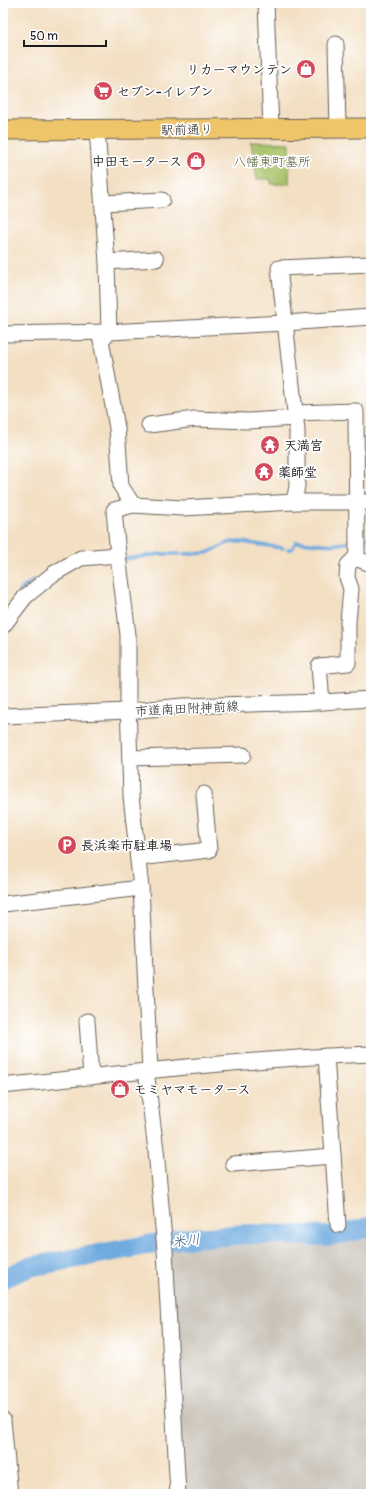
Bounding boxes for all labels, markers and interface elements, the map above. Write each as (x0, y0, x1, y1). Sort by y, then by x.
scale bar (24, 22, 106, 48)
text: 50 m (30, 29, 58, 44)
shop icon: リカーマウンテン (295, 58, 317, 80)
place label: リカーマウンテン (186, 62, 292, 78)
supermarket icon: セブン-イレブン (92, 80, 114, 102)
place label: セブン-イレブン (117, 84, 214, 100)
street label: 駅前通り (161, 122, 213, 138)
shop icon: 中田モータース (185, 150, 207, 172)
place label: 中田モータース (92, 154, 182, 170)
park label: 八幡東町墓所 (233, 154, 311, 170)
temple icon: 天満宮 (259, 434, 281, 456)
place label: 天満宮 (284, 438, 323, 454)
temple icon: 薬師堂 (253, 461, 275, 483)
place label: 薬師堂 (278, 465, 317, 481)
street label: 市道南田附神前線 (135, 698, 240, 720)
parking icon: 長浜楽市駐車場 (56, 834, 78, 856)
place label: 長浜楽市駐車場 (81, 838, 172, 854)
shop icon: モミヤマモータース (109, 1078, 131, 1100)
place label: モミヤマモータース (134, 1082, 250, 1098)
water label: 米川 (171, 1231, 201, 1250)

